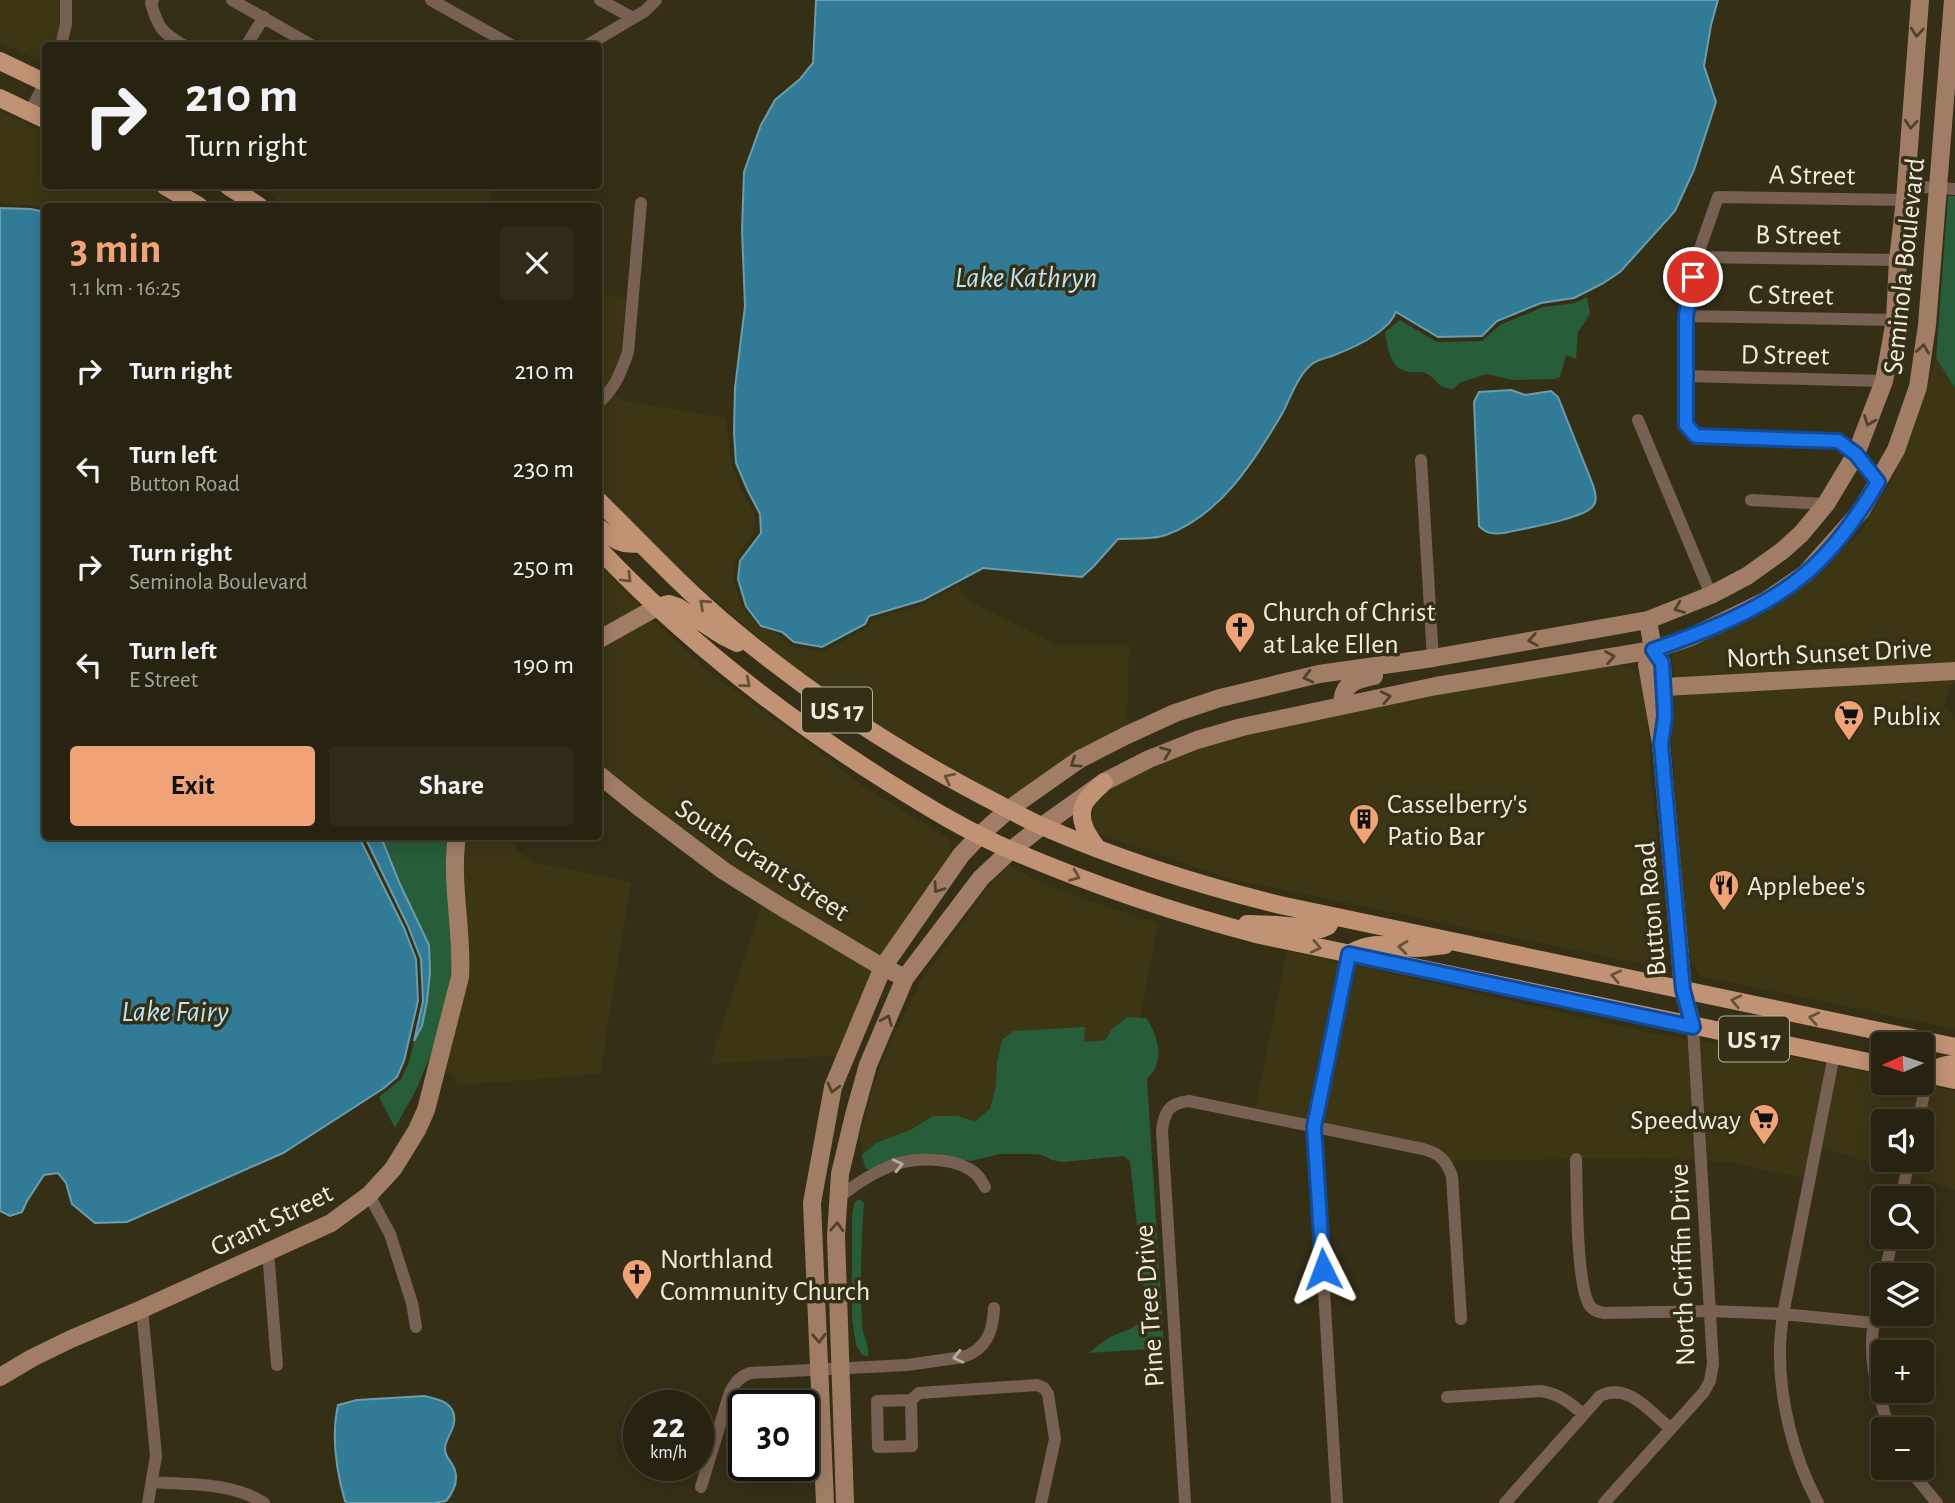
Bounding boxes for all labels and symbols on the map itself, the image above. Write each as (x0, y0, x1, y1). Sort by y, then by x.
one-way arrow (1910, 26, 1925, 37)
one-way arrow (1904, 119, 1919, 130)
street label: Seminola Boulevard (1880, 157, 1930, 376)
street label: A Street (1768, 161, 1856, 191)
street label: B Street (1755, 221, 1841, 251)
pin (1663, 247, 1723, 307)
water label: Lake Kathryn (955, 263, 1097, 293)
street label: C Street (1748, 281, 1834, 311)
street label: D Street (1740, 341, 1830, 371)
one-way arrow (1916, 343, 1931, 355)
one-way arrow (1863, 415, 1877, 427)
one-way arrow (619, 569, 632, 582)
place label: Church of Christ at Lake Ellen (1263, 599, 1435, 659)
one-way arrow (1673, 599, 1685, 613)
one-way arrow (699, 600, 712, 612)
church icon: Church of Christ at Lake Ellen (1223, 610, 1257, 654)
one-way arrow (1527, 632, 1539, 647)
street label: North Sunset Drive (1726, 635, 1933, 673)
one-way arrow (1604, 650, 1616, 665)
one-way arrow (1303, 669, 1315, 683)
one-way arrow (737, 675, 750, 687)
road number: US 17 (802, 688, 872, 732)
one-way arrow (1380, 690, 1392, 705)
supermarket icon: Publix (1832, 698, 1866, 742)
place label: Publix (1872, 703, 1941, 731)
one-way arrow (1159, 747, 1171, 761)
one-way arrow (1070, 755, 1083, 768)
one-way arrow (944, 773, 956, 786)
place label: Casselberry's Patio Bar (1387, 791, 1528, 851)
street label: South Grant Street (670, 794, 854, 927)
building icon: Casselberry's Patio Bar (1347, 802, 1381, 846)
street label: Button Road (1632, 840, 1672, 977)
one-way arrow (1068, 867, 1080, 881)
restaurant icon: Applebee's (1707, 868, 1741, 912)
place label: Applebee's (1747, 873, 1866, 901)
one-way arrow (934, 880, 946, 893)
one-way arrow (1310, 939, 1322, 954)
one-way arrow (1397, 939, 1409, 954)
one-way arrow (1610, 970, 1622, 985)
one-way arrow (1730, 995, 1742, 1010)
water label: Lake Fairy (121, 997, 230, 1027)
one-way arrow (1808, 1011, 1820, 1026)
one-way arrow (879, 1015, 893, 1028)
road number: US 17 (1719, 1016, 1789, 1062)
north arrow (1871, 1032, 1934, 1096)
one-way arrow (827, 1082, 842, 1094)
supermarket icon: Speedway (1747, 1102, 1781, 1146)
place label: Speedway (1630, 1107, 1741, 1135)
one-way arrow (892, 1158, 904, 1173)
street label: North Griffin Drive (1665, 1163, 1701, 1367)
street label: Grant Street (207, 1179, 337, 1262)
one-way arrow (829, 1221, 844, 1232)
street label: Pine Tree Drive (1130, 1224, 1170, 1388)
position arrow (1286, 1232, 1360, 1306)
place label: Northland Community Church (660, 1246, 870, 1306)
church icon: Northland Community Church (620, 1257, 654, 1301)
one-way arrow (811, 1333, 826, 1344)
one-way arrow (952, 1349, 964, 1363)
speed limit sign: 30 (728, 1390, 819, 1481)

